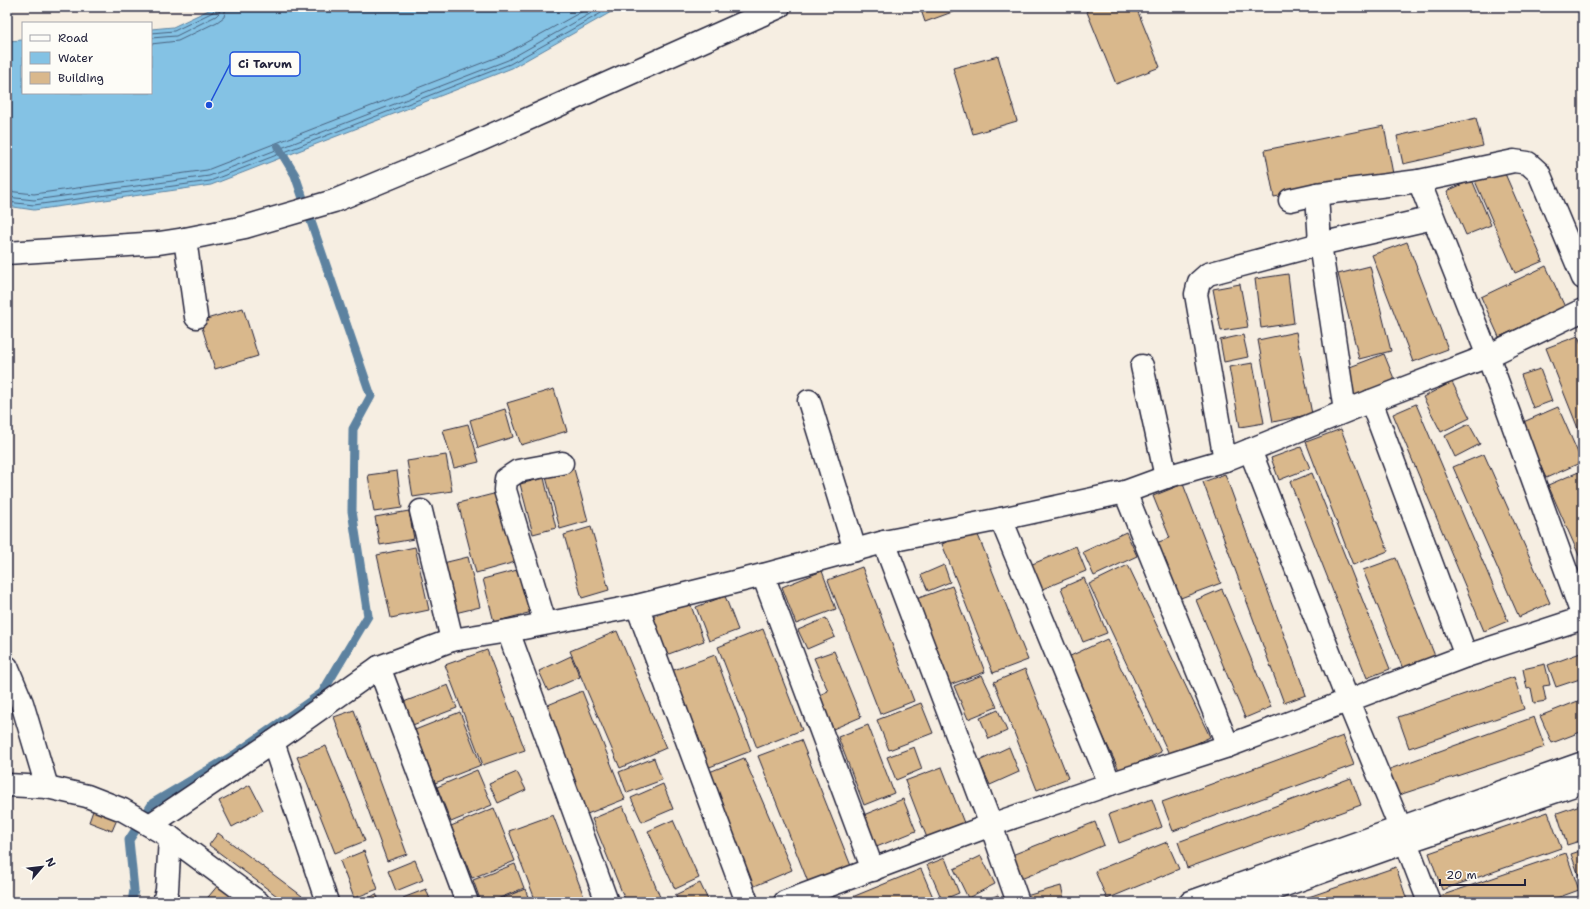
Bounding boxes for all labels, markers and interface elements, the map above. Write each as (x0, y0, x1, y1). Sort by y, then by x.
legend (22, 22, 152, 94)
text: Road (58, 30, 89, 46)
text: Water (58, 50, 94, 66)
callout: Ci Tarum (230, 52, 300, 76)
text: Ci Tarum (238, 56, 292, 72)
text: Building (58, 70, 104, 86)
north arrow (22, 847, 62, 887)
text: N (42, 855, 59, 870)
scale bar (1440, 861, 1525, 887)
text: 20 m (1446, 867, 1477, 883)

